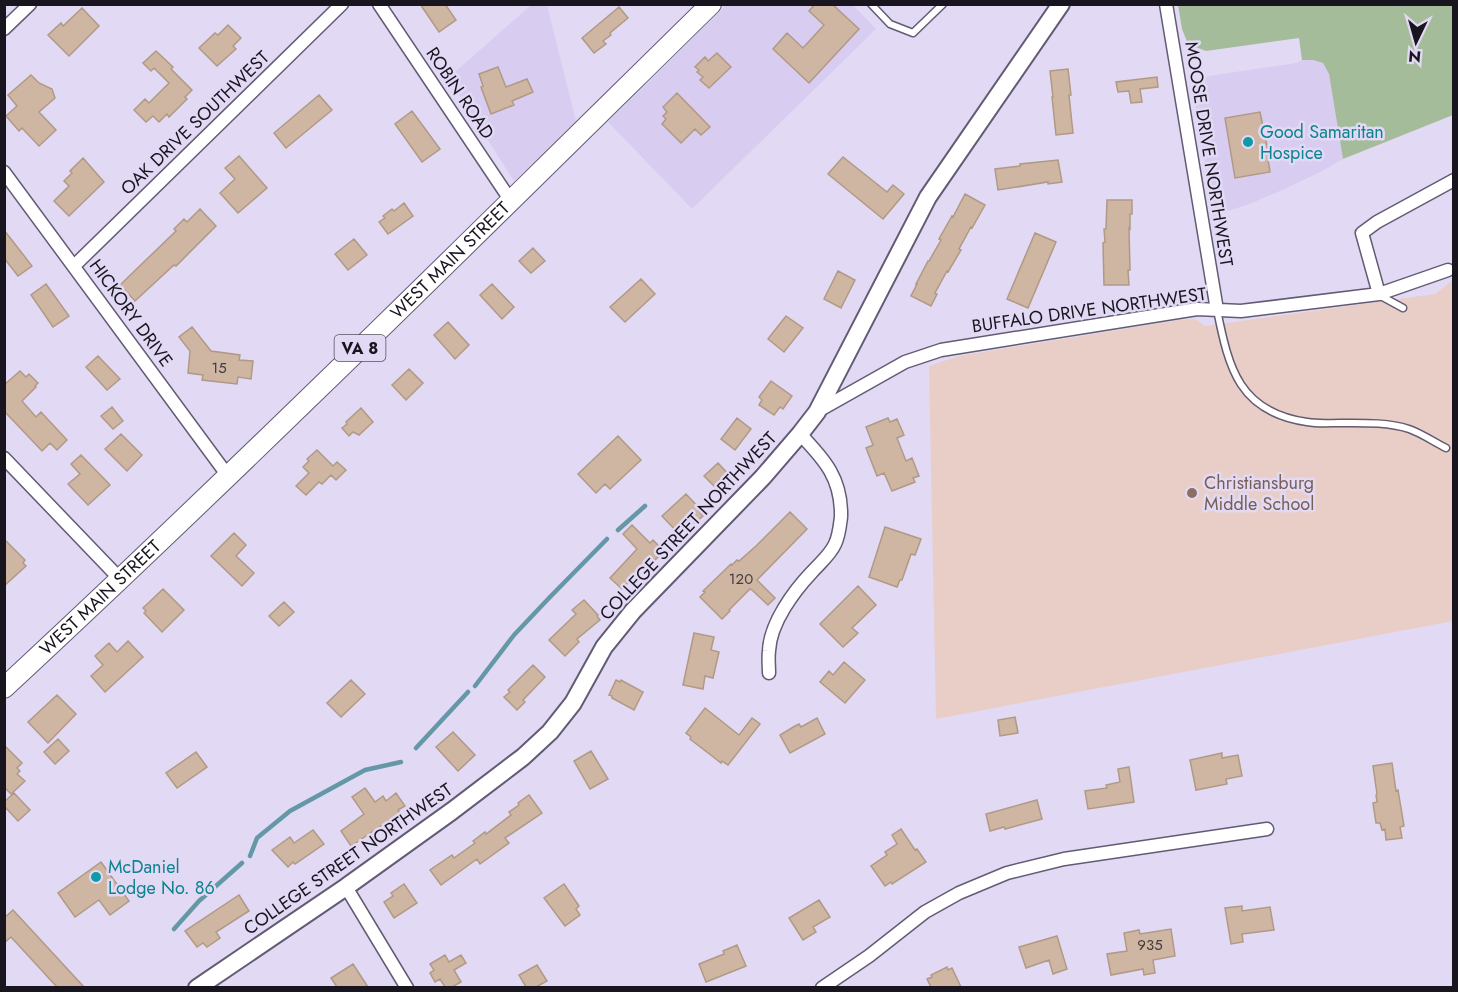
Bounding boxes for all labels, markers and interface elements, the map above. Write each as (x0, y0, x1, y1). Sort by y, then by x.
north arrow (1386, 12, 1446, 72)
street label: MOOSE DRIVE NORTHWEST (1178, 40, 1240, 269)
street label: ROBIN ROAD (420, 42, 500, 144)
text: N (1407, 44, 1422, 68)
street label: OAK DRIVE SOUTHWEST (115, 45, 276, 201)
place label: Good Samaritan Hospice (1260, 119, 1384, 166)
marker: Good Samaritan Hospice (1241, 135, 1255, 149)
street label: WEST MAIN STREET (384, 195, 516, 325)
street label: HICKORY DRIVE (83, 254, 179, 372)
street label: BUFFALO DRIVE NORTHWEST (970, 281, 1209, 339)
road number: VA 8 (334, 335, 386, 361)
house number: 15 (211, 357, 227, 379)
street label: COLLEGE STREET NORTHWEST (594, 426, 783, 626)
place label: Christiansburg Middle School (1204, 470, 1314, 517)
marker: Christiansburg Middle School (1185, 486, 1199, 500)
street label: WEST MAIN STREET (34, 533, 167, 661)
house number: 120 (729, 568, 753, 590)
street label: COLLEGE STREET NORTHWEST (238, 777, 458, 941)
place label: McDaniel Lodge No. 86 (108, 854, 215, 901)
marker: McDaniel Lodge No. 86 (89, 870, 103, 884)
house number: 935 (1137, 934, 1163, 956)

